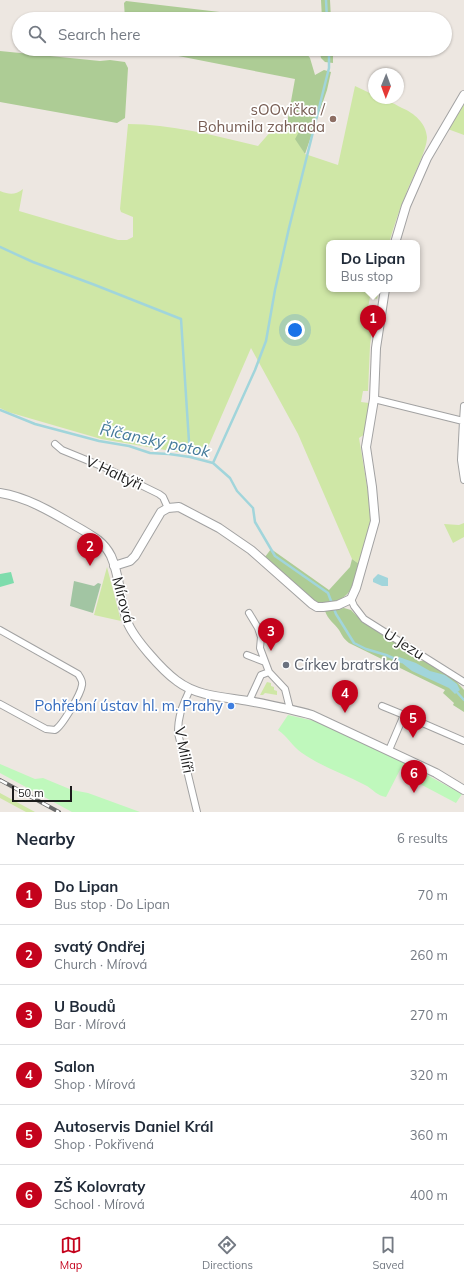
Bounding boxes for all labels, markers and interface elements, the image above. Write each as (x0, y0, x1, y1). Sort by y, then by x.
search box (12, 12, 452, 56)
icon: search (26, 23, 48, 45)
text: Search here (58, 25, 140, 44)
north arrow (368, 68, 404, 104)
place label: sOOvička / Bohumila zahrada (198, 100, 326, 136)
marker: sOOvička / Bohumila zahrada (328, 114, 338, 124)
popup (326, 240, 420, 292)
text: Do Lipan (341, 249, 405, 268)
text: Bus stop (341, 268, 393, 284)
pin: 1 (360, 305, 386, 338)
your location (285, 320, 305, 340)
water label: Říčanský potok (98, 419, 213, 462)
street label: V Haltýři (83, 451, 146, 494)
pin: 2 (77, 533, 103, 566)
street label: Mírová (108, 575, 139, 625)
pin: 3 (258, 618, 284, 651)
street label: U Jezu (380, 624, 428, 663)
place label: Církev bratrská (294, 655, 399, 674)
marker: Církev bratrská (281, 660, 291, 670)
pin: 4 (332, 680, 358, 713)
place label: Pohřební ústav hl. m. Prahy (34, 696, 223, 715)
marker: Pohřební ústav hl. m. Prahy (226, 701, 236, 711)
pin: 5 (400, 705, 426, 738)
street label: V Milíři (171, 725, 198, 775)
pin: 6 (401, 760, 427, 793)
scale bar (12, 784, 72, 803)
text: 50 m (18, 786, 44, 800)
text: Nearby (16, 828, 75, 849)
text: 6 results (397, 830, 448, 846)
text: Do Lipan (54, 877, 118, 896)
text: 1 (25, 887, 33, 903)
text: 70 m (418, 887, 448, 903)
text: Bus stop · Do Lipan (54, 896, 170, 912)
text: svatý Ondřej (54, 937, 145, 956)
text: 2 (25, 947, 33, 963)
text: 260 m (410, 947, 448, 963)
text: Church · Mírová (54, 956, 147, 972)
text: U Boudů (54, 997, 116, 1016)
text: 3 (25, 1007, 33, 1023)
text: 270 m (410, 1007, 448, 1023)
text: Bar · Mírová (54, 1016, 126, 1032)
text: Salon (54, 1057, 95, 1076)
text: 4 (25, 1067, 33, 1083)
text: 320 m (410, 1067, 448, 1083)
text: Shop · Mírová (54, 1076, 136, 1092)
text: Autoservis Daniel Král (54, 1117, 214, 1136)
text: 5 (25, 1127, 33, 1143)
text: 360 m (410, 1127, 448, 1143)
text: Shop · Pokřivená (54, 1136, 154, 1152)
text: ZŠ Kolovraty (54, 1177, 145, 1196)
text: 6 (25, 1187, 33, 1203)
text: 400 m (410, 1187, 448, 1203)
text: School · Mírová (54, 1196, 145, 1212)
tab: Map (60, 1234, 82, 1272)
tab: Directions (202, 1234, 253, 1272)
tab: Saved (372, 1234, 404, 1272)

